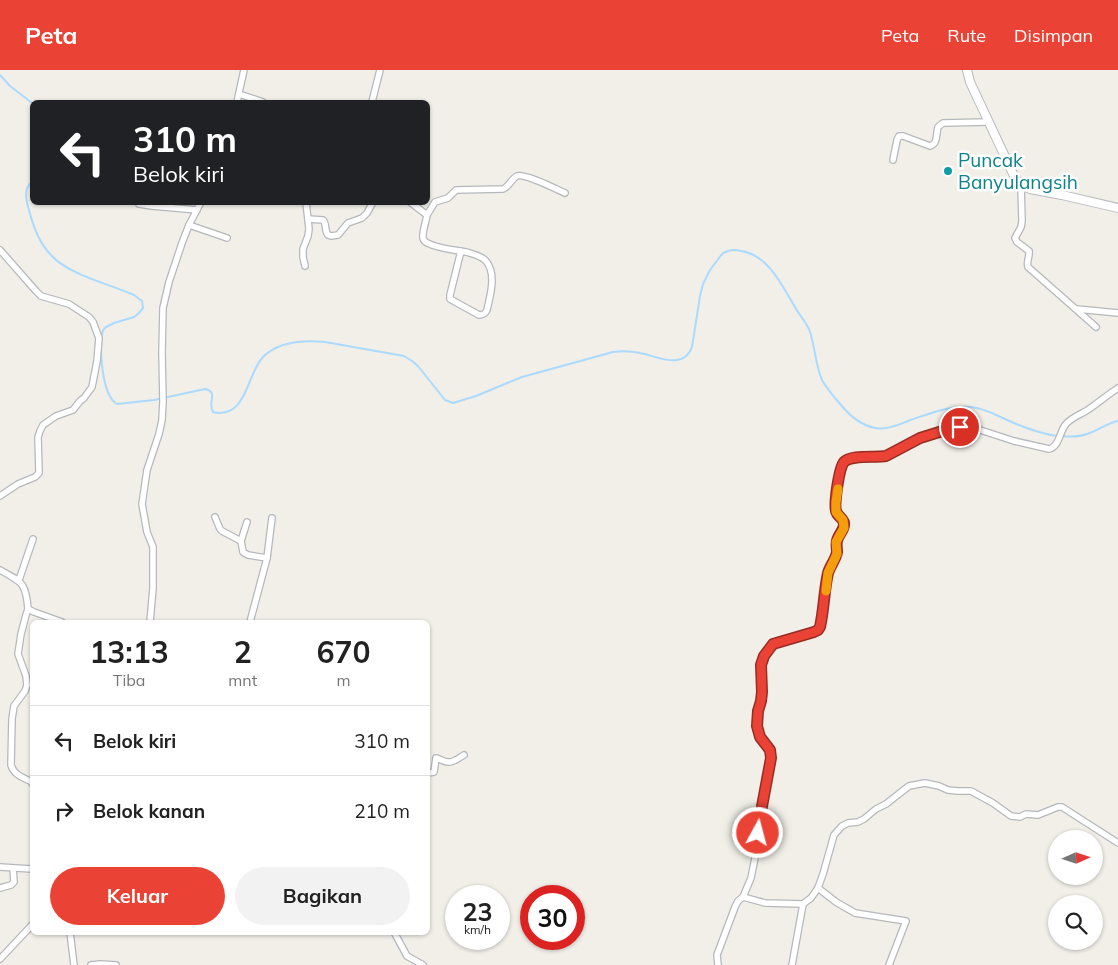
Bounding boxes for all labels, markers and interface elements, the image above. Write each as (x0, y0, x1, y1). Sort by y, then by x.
text: Peta (25, 20, 77, 50)
text: Peta (881, 24, 919, 47)
text: Rute (947, 24, 986, 47)
text: Disimpan (1014, 24, 1093, 47)
text: 310 m (133, 117, 237, 161)
icon: left (50, 120, 115, 185)
place label: Puncak Banyulangsih (958, 148, 1078, 194)
text: Belok kiri (133, 160, 225, 188)
marker: Puncak Banyulangsih (942, 165, 954, 177)
pin (939, 406, 981, 448)
icon: arrive (946, 413, 974, 441)
text: 13:13 (89, 633, 169, 671)
text: 2 (234, 633, 252, 671)
text: 670 (317, 633, 371, 671)
text: Tiba (113, 670, 145, 690)
text: mnt (228, 670, 257, 690)
text: m (337, 670, 351, 690)
icon: left (50, 727, 78, 755)
text: Belok kiri (93, 729, 176, 753)
text: 310 m (354, 729, 410, 753)
icon: right (50, 797, 78, 825)
text: Belok kanan (93, 799, 205, 823)
text: 210 m (354, 799, 410, 823)
position arrow (731, 806, 783, 858)
north arrow (1048, 830, 1102, 885)
map controls (1048, 830, 1103, 950)
button: Keluar (50, 867, 225, 925)
button: Bagikan (235, 867, 410, 925)
speed limit sign: 30 (520, 885, 585, 950)
button: search (1048, 895, 1103, 950)
text: 23 (462, 896, 493, 927)
text: km/h (464, 922, 491, 937)

